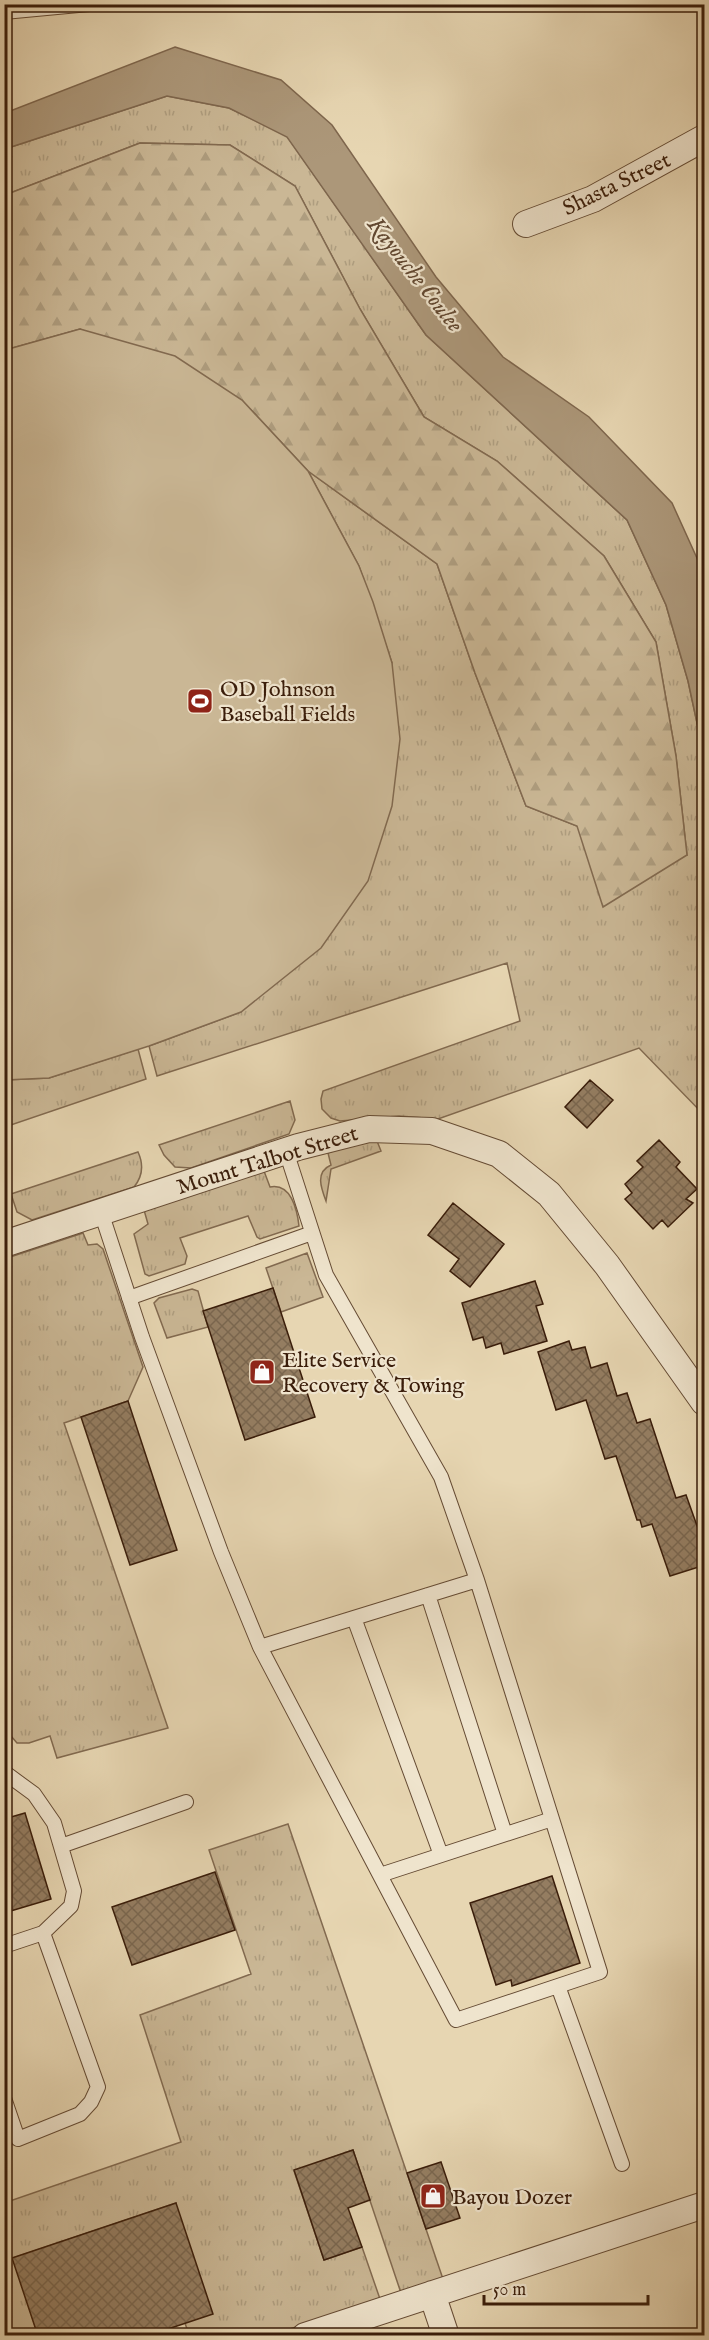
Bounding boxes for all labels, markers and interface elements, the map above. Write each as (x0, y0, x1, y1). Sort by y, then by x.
street label: Shasta Street (558, 146, 676, 223)
water label: Kayouche Coulee (359, 210, 470, 339)
place label: OD Johnson Baseball Fields (220, 676, 355, 729)
sports icon: OD Johnson Baseball Fields (185, 686, 215, 716)
street label: Mount Talbot Street (174, 1120, 362, 1202)
place label: Elite Service Recovery & Towing (282, 1347, 465, 1400)
shop icon: Elite Service Recovery & Towing (247, 1357, 277, 1387)
shop icon: Bayou Dozer (418, 2181, 448, 2211)
place label: Bayou Dozer (452, 2184, 572, 2212)
scale bar (484, 2268, 648, 2306)
text: 50 m (493, 2279, 526, 2302)

